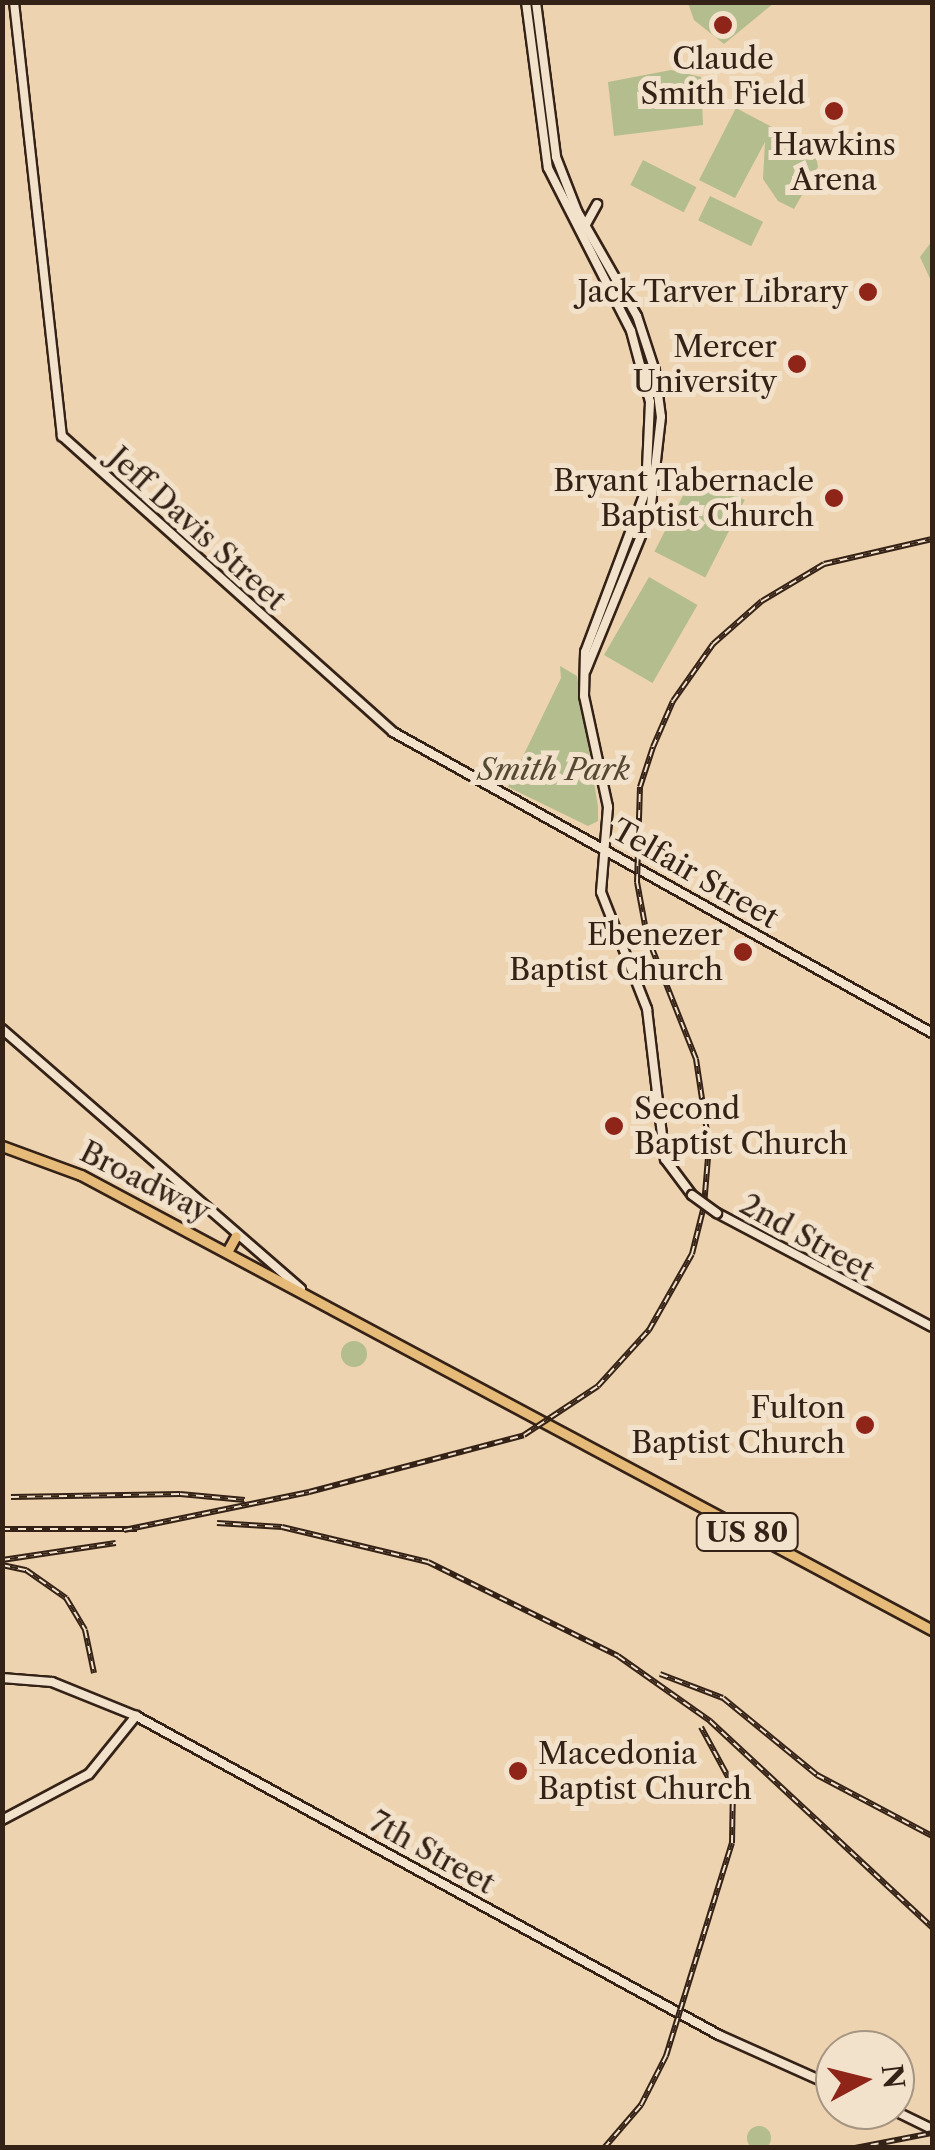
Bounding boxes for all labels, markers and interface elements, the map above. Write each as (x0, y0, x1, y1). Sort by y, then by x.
marker: Claude Smith Field (712, 14, 734, 36)
place label: Claude Smith Field (641, 41, 805, 112)
marker: Hawkins Arena (823, 100, 845, 122)
place label: Hawkins Arena (772, 127, 896, 198)
place label: Jack Tarver Library (575, 274, 848, 310)
marker: Jack Tarver Library (857, 281, 879, 303)
place label: Mercer University (633, 329, 777, 400)
marker: Mercer University (786, 353, 808, 375)
street label: Jeff Davis Street (101, 440, 293, 618)
place label: Bryant Tabernacle Baptist Church (552, 463, 814, 534)
marker: Bryant Tabernacle Baptist Church (823, 487, 845, 509)
park label: Smith Park (478, 752, 630, 788)
street label: Telfair Street (605, 812, 785, 936)
place label: Ebenezer Baptist Church (509, 917, 723, 988)
marker: Ebenezer Baptist Church (732, 941, 754, 963)
place label: Second Baptist Church (634, 1091, 848, 1162)
marker: Second Baptist Church (603, 1115, 625, 1137)
street label: Broadway (74, 1134, 216, 1230)
street label: 2nd Street (734, 1187, 880, 1289)
place label: Fulton Baptist Church (631, 1390, 845, 1460)
marker: Fulton Baptist Church (854, 1414, 876, 1436)
road number: US 80 (694, 1509, 800, 1555)
place label: Macedonia Baptist Church (538, 1736, 752, 1806)
marker: Macedonia Baptist Church (507, 1760, 529, 1782)
street label: 7th Street (363, 1804, 501, 1902)
north arrow (815, 2030, 915, 2130)
text: N (874, 2062, 911, 2091)

